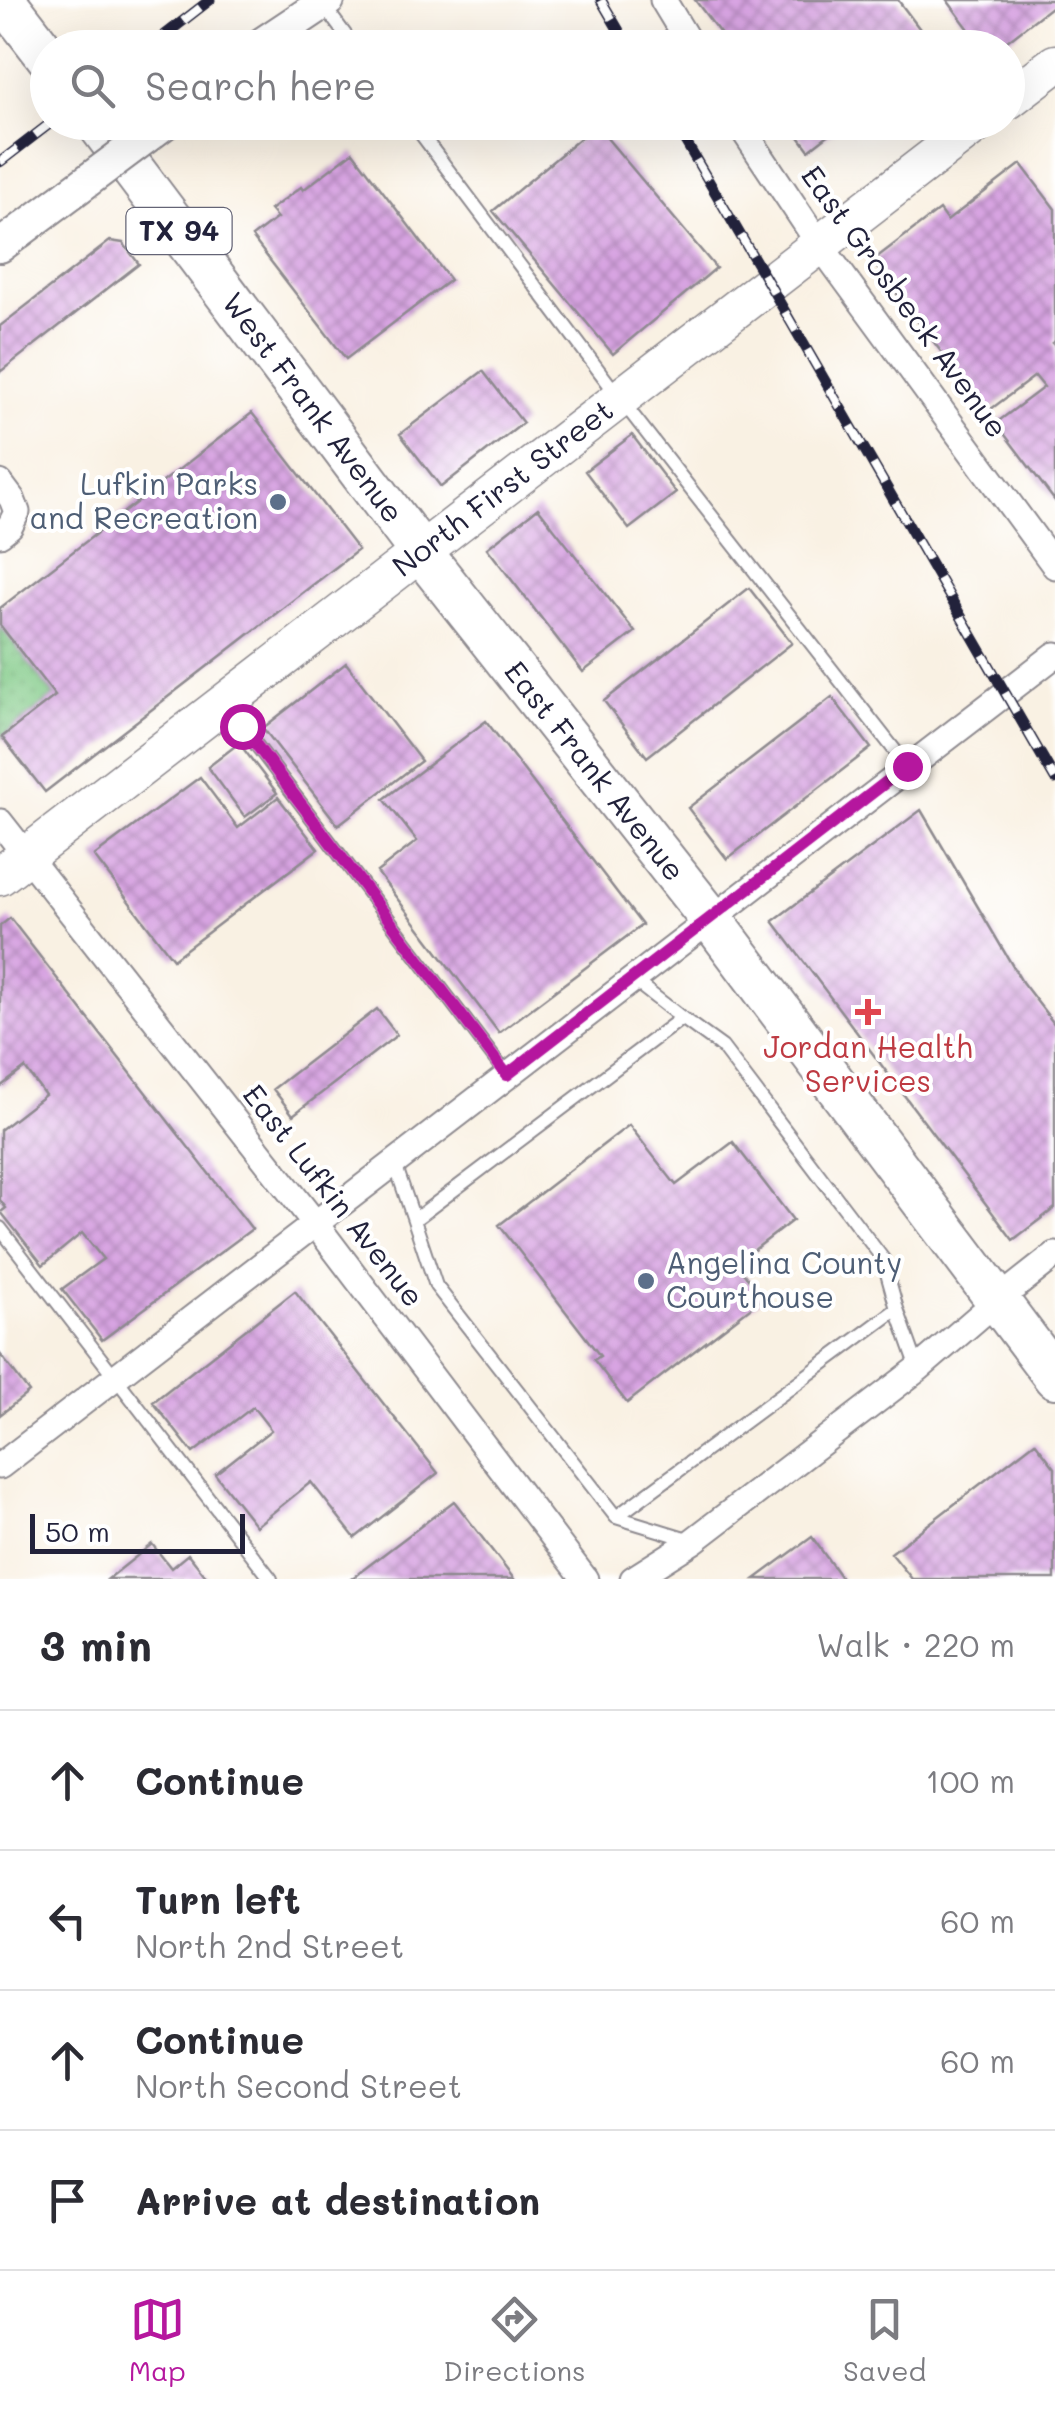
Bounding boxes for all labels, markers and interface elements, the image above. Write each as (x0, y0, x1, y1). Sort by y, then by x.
search box (30, 30, 1025, 140)
icon: search (65, 58, 120, 113)
text: Search here (145, 60, 376, 110)
street label: East Grosbeck Avenue (793, 157, 1018, 445)
road number: TX 94 (126, 208, 232, 254)
street label: West Frank Avenue (214, 283, 414, 530)
street label: North First Street (383, 389, 621, 585)
place label: Lufkin Parks and Recreation (30, 463, 258, 537)
marker: Lufkin Parks and Recreation (267, 491, 289, 513)
street label: East Frank Avenue (496, 652, 695, 888)
route start (220, 704, 266, 750)
route end (885, 744, 931, 790)
marker: Jordan Health Services (855, 999, 881, 1025)
place label: Jordan Health Services (763, 1026, 973, 1100)
street label: East Lufkin Avenue (235, 1075, 434, 1314)
place label: Angelina County Courthouse (666, 1242, 902, 1316)
marker: Angelina County Courthouse (635, 1270, 657, 1292)
scale bar (30, 1509, 245, 1554)
text: 50 m (45, 1513, 110, 1549)
text: 3 min (40, 1617, 152, 1672)
text: Walk · 220 m (816, 1623, 1015, 1665)
icon: ahead (40, 1753, 95, 1808)
text: Continue (135, 1755, 304, 1805)
text: 100 m (925, 1759, 1015, 1801)
text: Turn left (135, 1874, 301, 1924)
icon: left (40, 1893, 95, 1948)
text: 60 m (940, 1899, 1015, 1941)
text: North 2nd Street (135, 1924, 404, 1966)
text: Continue (135, 2014, 304, 2064)
icon: ahead (40, 2033, 95, 2088)
text: 60 m (940, 2039, 1015, 2081)
text: North Second Street (135, 2064, 462, 2106)
icon: arrive (40, 2173, 95, 2228)
text: Arrive at destination (135, 2175, 540, 2225)
tab: Map (129, 2292, 186, 2388)
tab: Directions (443, 2292, 586, 2388)
tab: Saved (843, 2292, 926, 2388)

